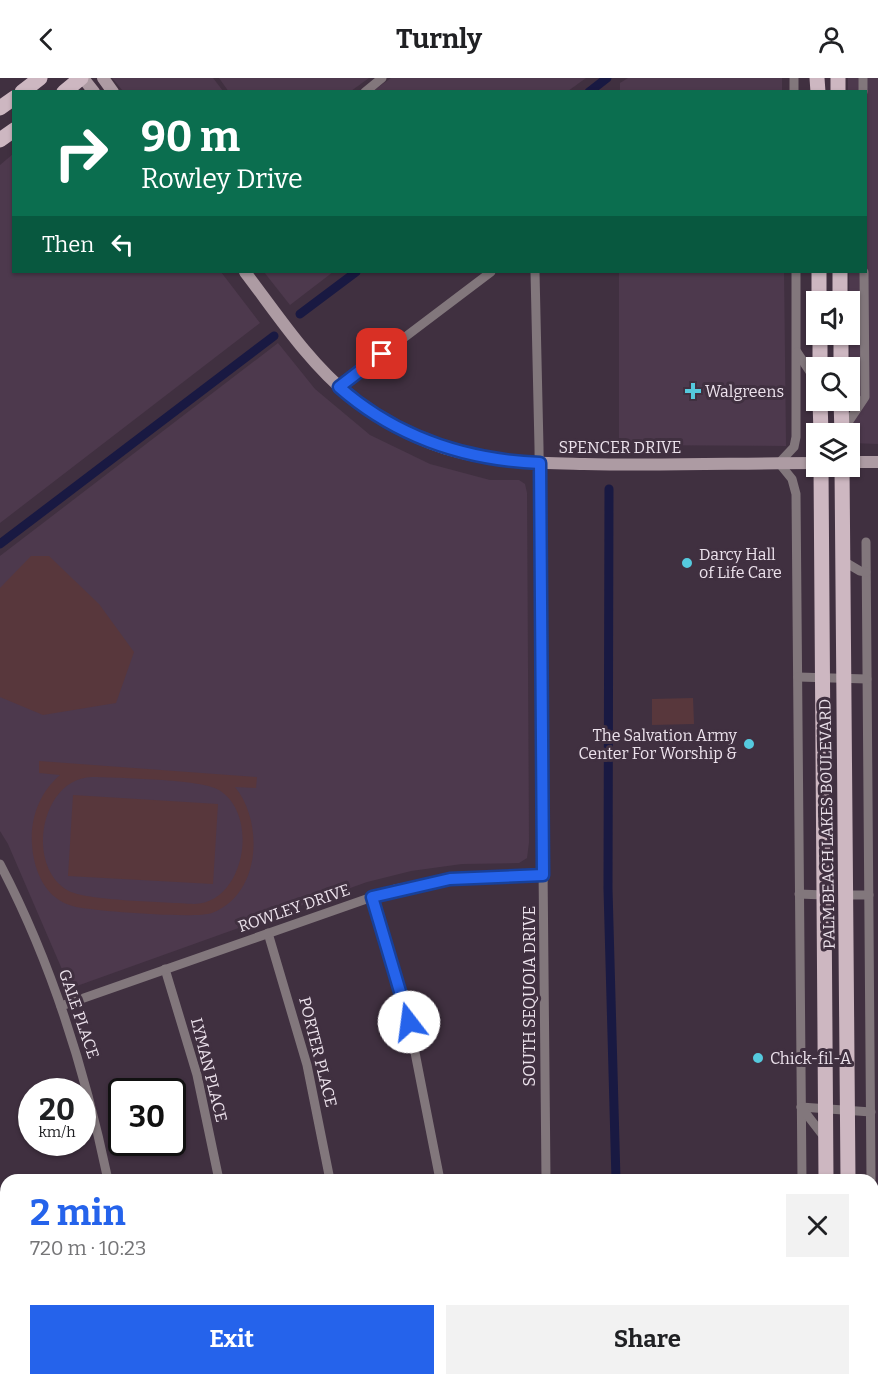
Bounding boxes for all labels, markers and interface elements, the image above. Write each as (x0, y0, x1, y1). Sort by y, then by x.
icon: back (30, 23, 63, 56)
text: Turnly (396, 23, 482, 55)
icon: person (815, 23, 848, 56)
text: 90 m (141, 112, 240, 162)
icon: right (42, 114, 120, 192)
text: Rowley Drive (141, 163, 303, 195)
icon: left (106, 228, 139, 261)
text: Then (42, 231, 94, 258)
map controls (806, 291, 860, 477)
button: sound (806, 291, 860, 345)
pin (356, 328, 407, 379)
icon: arrive (365, 337, 398, 370)
button: search (806, 357, 860, 411)
place label: Walgreens (705, 382, 784, 401)
marker: Walgreens (686, 384, 700, 398)
button: layers (806, 423, 860, 477)
street label: SPENCER DRIVE (558, 438, 682, 457)
place label: Darcy Hall of Life Care (699, 545, 782, 582)
marker: Darcy Hall of Life Care (680, 556, 694, 570)
street label: PALM BEACH LAKES BOULEVARD (815, 699, 839, 949)
place label: The Salvation Army Center For Worship & (578, 726, 738, 763)
marker: The Salvation Army Center For Worship & (742, 737, 756, 751)
street label: ROWLEY DRIVE (236, 880, 352, 936)
street label: SOUTH SEQUOIA DRIVE (520, 906, 539, 1086)
street label: GALE PLACE (55, 967, 103, 1061)
position arrow (377, 990, 441, 1054)
street label: PORTER PLACE (295, 995, 341, 1109)
street label: LYMAN PLACE (187, 1016, 231, 1124)
place label: Chick-fil-A (770, 1049, 852, 1068)
marker: Chick-fil-A (751, 1051, 765, 1065)
speed limit sign: 30 (108, 1078, 186, 1156)
text: 20 (39, 1092, 75, 1128)
text: km/h (38, 1123, 76, 1141)
text: 2 min (30, 1191, 126, 1235)
button: close (786, 1194, 849, 1257)
text: 720 m · 10:23 (30, 1236, 146, 1260)
button: Exit (30, 1305, 434, 1374)
button: Share (446, 1305, 849, 1374)

